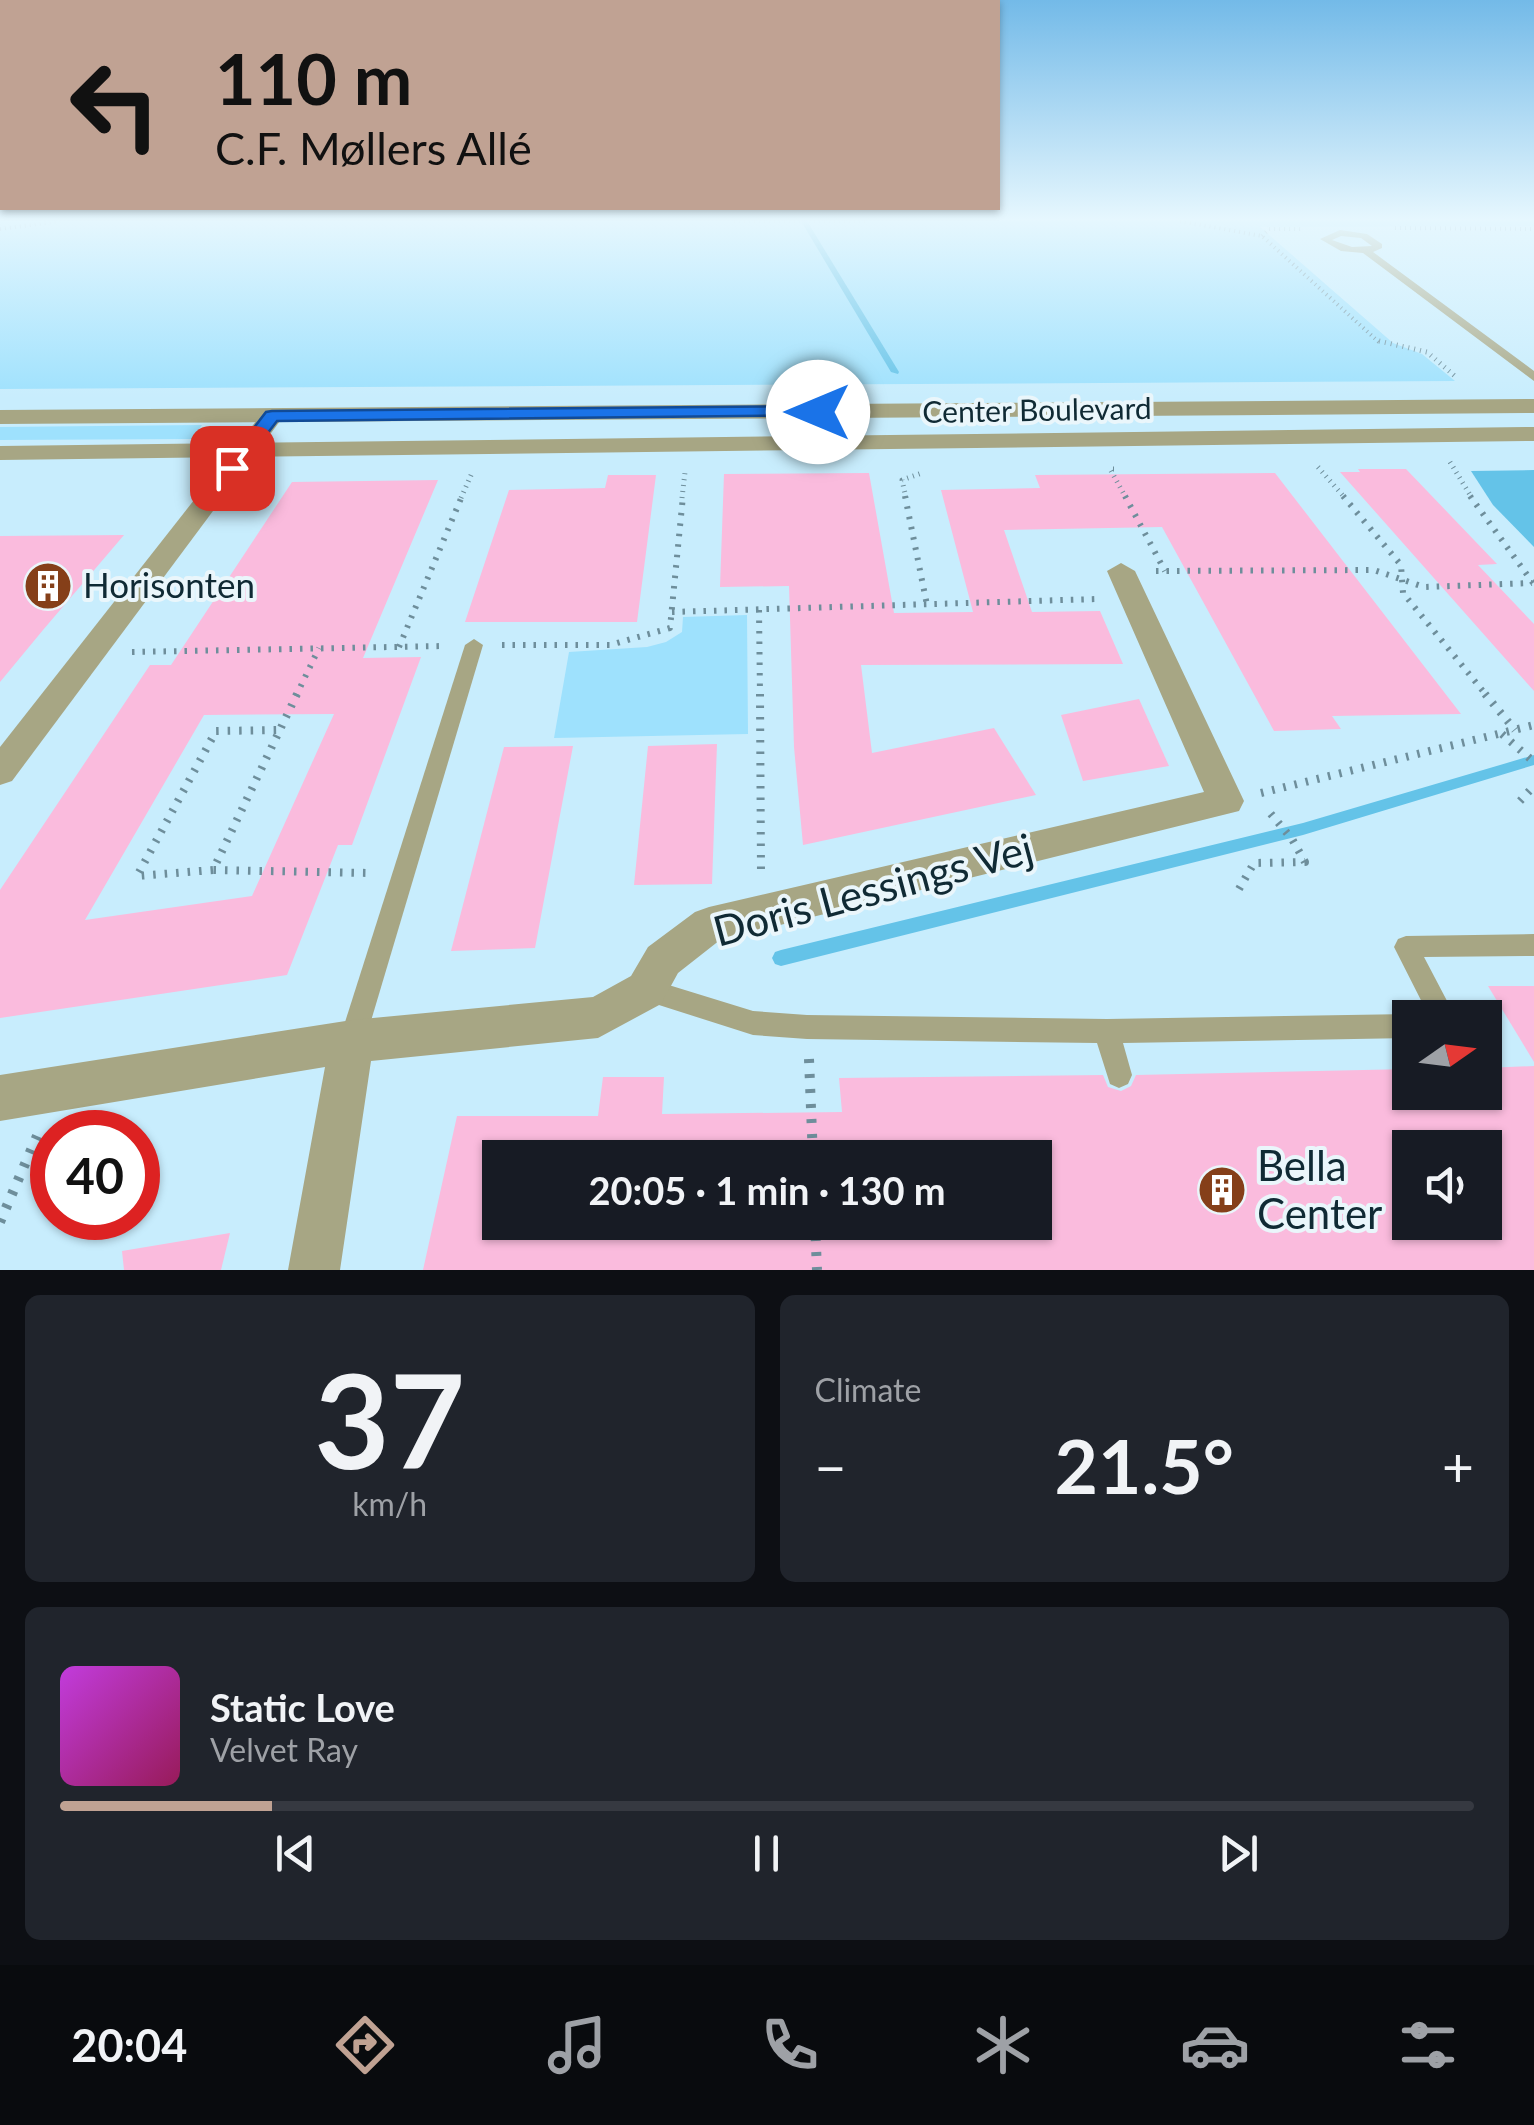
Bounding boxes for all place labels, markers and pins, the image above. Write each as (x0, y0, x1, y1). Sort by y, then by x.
pin (190, 426, 275, 511)
building icon: Horisonten (22, 560, 74, 612)
place label: Horisonten (83, 563, 255, 605)
place label: Bella Center (1257, 1140, 1382, 1238)
building icon: Bella Center (1196, 1164, 1248, 1216)

